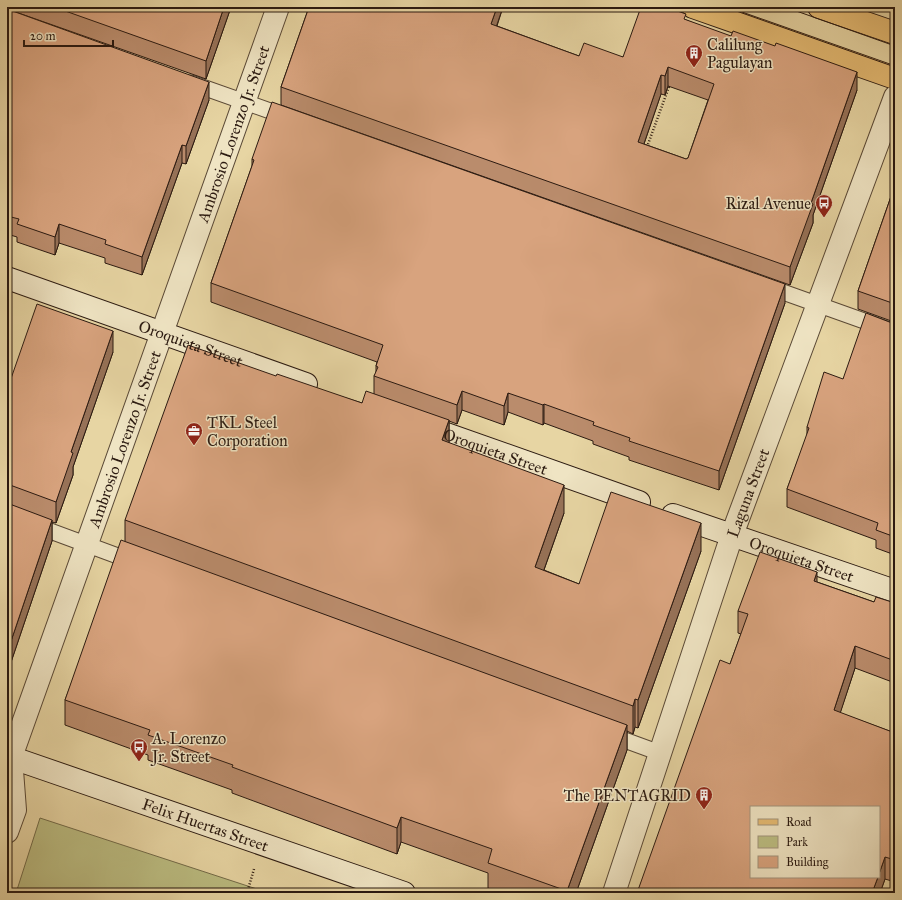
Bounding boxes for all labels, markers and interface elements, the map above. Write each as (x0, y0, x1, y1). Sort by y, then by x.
scale bar (24, 22, 113, 48)
text: 20 m (30, 29, 56, 43)
place label: Calilung Pagulayan (707, 35, 773, 73)
street label: Ambrosio Lorenzo Jr. Street (193, 43, 274, 226)
building icon: Calilung Pagulayan (684, 43, 704, 68)
bus stop icon: Rizal Avenue (814, 193, 834, 218)
place label: Rizal Avenue (725, 194, 811, 213)
street label: Oroquieta Street (136, 316, 246, 371)
street label: Ambrosio Lorenzo Jr. Street (84, 348, 165, 531)
place label: TKL Steel Corporation (207, 413, 288, 450)
office icon: TKL Steel Corporation (184, 421, 204, 446)
street label: Oroquieta Street (441, 425, 550, 479)
street label: Laguna Street (723, 446, 773, 540)
street label: Oroquieta Street (747, 533, 857, 586)
place label: A. Lorenzo Jr. Street (150, 729, 226, 767)
bus stop icon: A. Lorenzo Jr. Street (129, 737, 149, 762)
building icon: The PENTAGRID (694, 785, 714, 810)
place label: The PENTAGRID (563, 786, 691, 805)
street label: Felix Huertas Street (140, 794, 271, 856)
legend (750, 806, 880, 878)
text: Road (786, 815, 812, 829)
text: Park (786, 835, 808, 849)
text: Building (786, 855, 829, 870)

